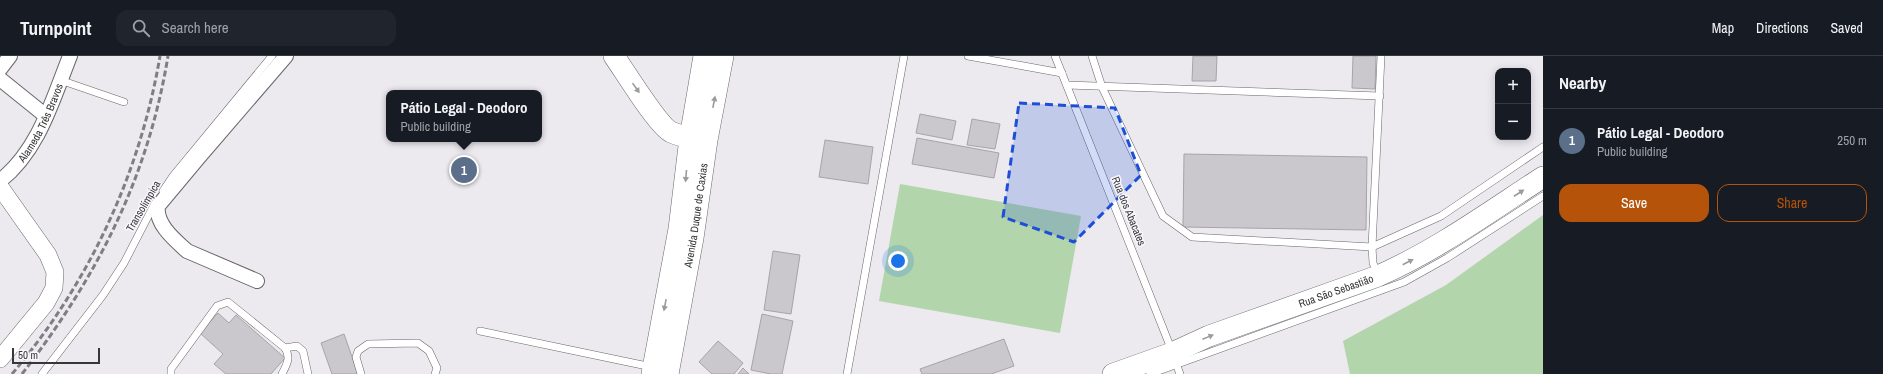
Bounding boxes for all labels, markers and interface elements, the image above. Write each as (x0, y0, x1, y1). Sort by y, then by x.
search box (116, 10, 396, 46)
text: Turnpoint (20, 15, 92, 41)
icon: search (130, 17, 152, 39)
text: Search here (162, 17, 229, 38)
text: Map (1712, 19, 1734, 37)
text: Directions (1756, 19, 1808, 37)
text: Saved (1830, 19, 1863, 37)
map controls (1495, 68, 1531, 140)
button: + (1495, 68, 1531, 104)
text: Nearby (1559, 71, 1606, 94)
street label: Alameda Três Bravos (14, 81, 66, 166)
one-way arrow (632, 83, 640, 93)
popup (386, 90, 542, 142)
one-way arrow (712, 96, 718, 108)
text: Pátio Legal - Deodoro (400, 97, 528, 118)
button: − (1495, 104, 1531, 140)
text: Public building (400, 118, 471, 135)
text: Pátio Legal - Deodoro (1597, 122, 1724, 143)
text: 1 (1569, 132, 1575, 149)
text: 250 m (1837, 132, 1867, 149)
text: Public building (1597, 143, 1668, 160)
pin: 1 (451, 155, 477, 185)
street label: Avenida Duque de Caxias (681, 162, 711, 270)
one-way arrow (683, 170, 690, 182)
street label: Rua dos Abacates (1109, 174, 1149, 248)
street label: Transolímpica (123, 178, 163, 234)
button: Save (1559, 184, 1709, 222)
button: Share (1717, 184, 1867, 222)
one-way arrow (1513, 189, 1524, 197)
your location (888, 251, 908, 271)
one-way arrow (1402, 259, 1414, 265)
street label: Rua São Sebastião (1297, 271, 1375, 311)
one-way arrow (662, 299, 668, 311)
one-way arrow (1202, 333, 1214, 339)
scale bar (12, 346, 100, 365)
text: 50 m (18, 348, 38, 362)

